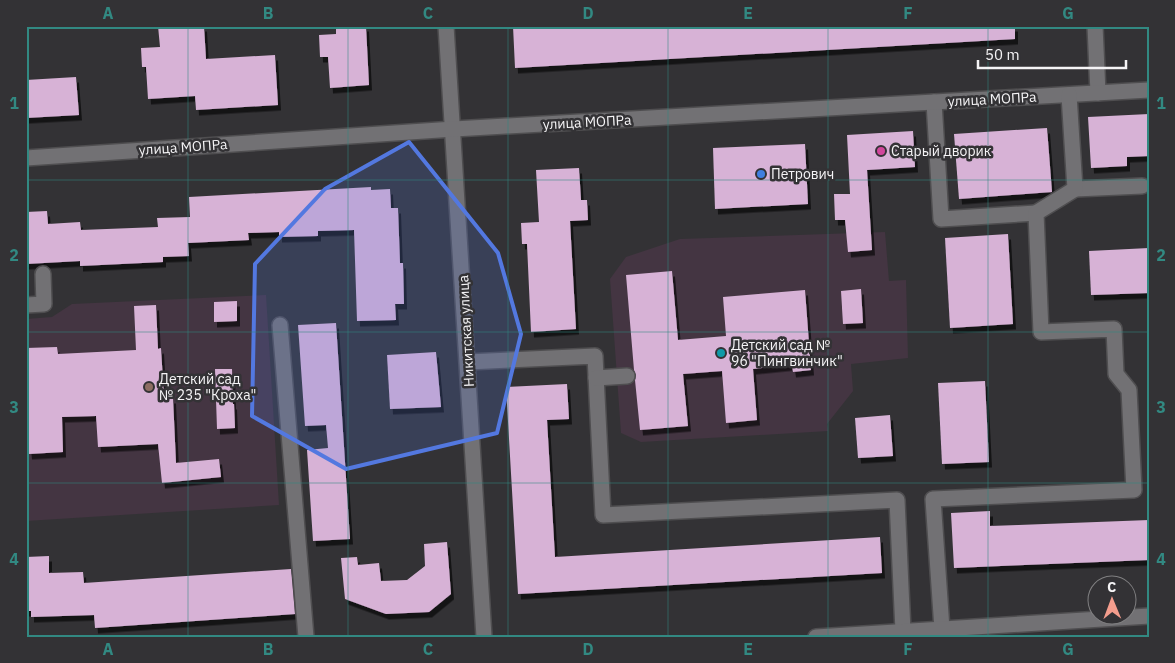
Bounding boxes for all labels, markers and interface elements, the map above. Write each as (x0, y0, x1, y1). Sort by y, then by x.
text: A (103, 3, 114, 23)
text: B (263, 3, 274, 23)
text: C (423, 3, 433, 23)
text: D (582, 3, 594, 23)
text: E (743, 3, 753, 23)
text: F (903, 3, 913, 23)
text: G (1062, 3, 1074, 23)
scale bar (978, 38, 1125, 70)
text: 50 m (985, 45, 1020, 64)
street label: улица МОПРа (947, 88, 1037, 110)
text: 1 (9, 93, 19, 113)
text: 1 (1156, 93, 1166, 113)
street label: улица МОПРа (542, 111, 632, 133)
street label: улица МОПРа (138, 135, 228, 159)
place label: Старый дворик (891, 142, 992, 160)
marker: Старый дворик (875, 145, 887, 157)
place label: Петрович (771, 165, 834, 183)
marker: Петрович (755, 168, 767, 180)
text: 2 (9, 245, 19, 265)
text: 2 (1156, 245, 1166, 265)
street label: Никитская улица (454, 274, 478, 387)
place label: Детский сад № 96 "Пингвинчик" (731, 336, 843, 370)
marker: Детский сад № 96 "Пингвинчик" (715, 347, 727, 359)
place label: Детский сад № 235 "Кроха" (159, 370, 256, 404)
marker: Детский сад № 235 "Кроха" (143, 381, 155, 393)
text: 3 (9, 397, 19, 417)
text: 3 (1156, 397, 1166, 417)
text: 4 (9, 549, 19, 569)
text: 4 (1156, 549, 1166, 569)
north arrow (1088, 576, 1138, 626)
text: С (1107, 578, 1116, 596)
text: A (103, 639, 114, 659)
text: B (263, 639, 274, 659)
text: C (423, 639, 433, 659)
text: D (582, 639, 594, 659)
text: E (743, 639, 753, 659)
text: F (903, 639, 913, 659)
text: G (1062, 639, 1074, 659)

